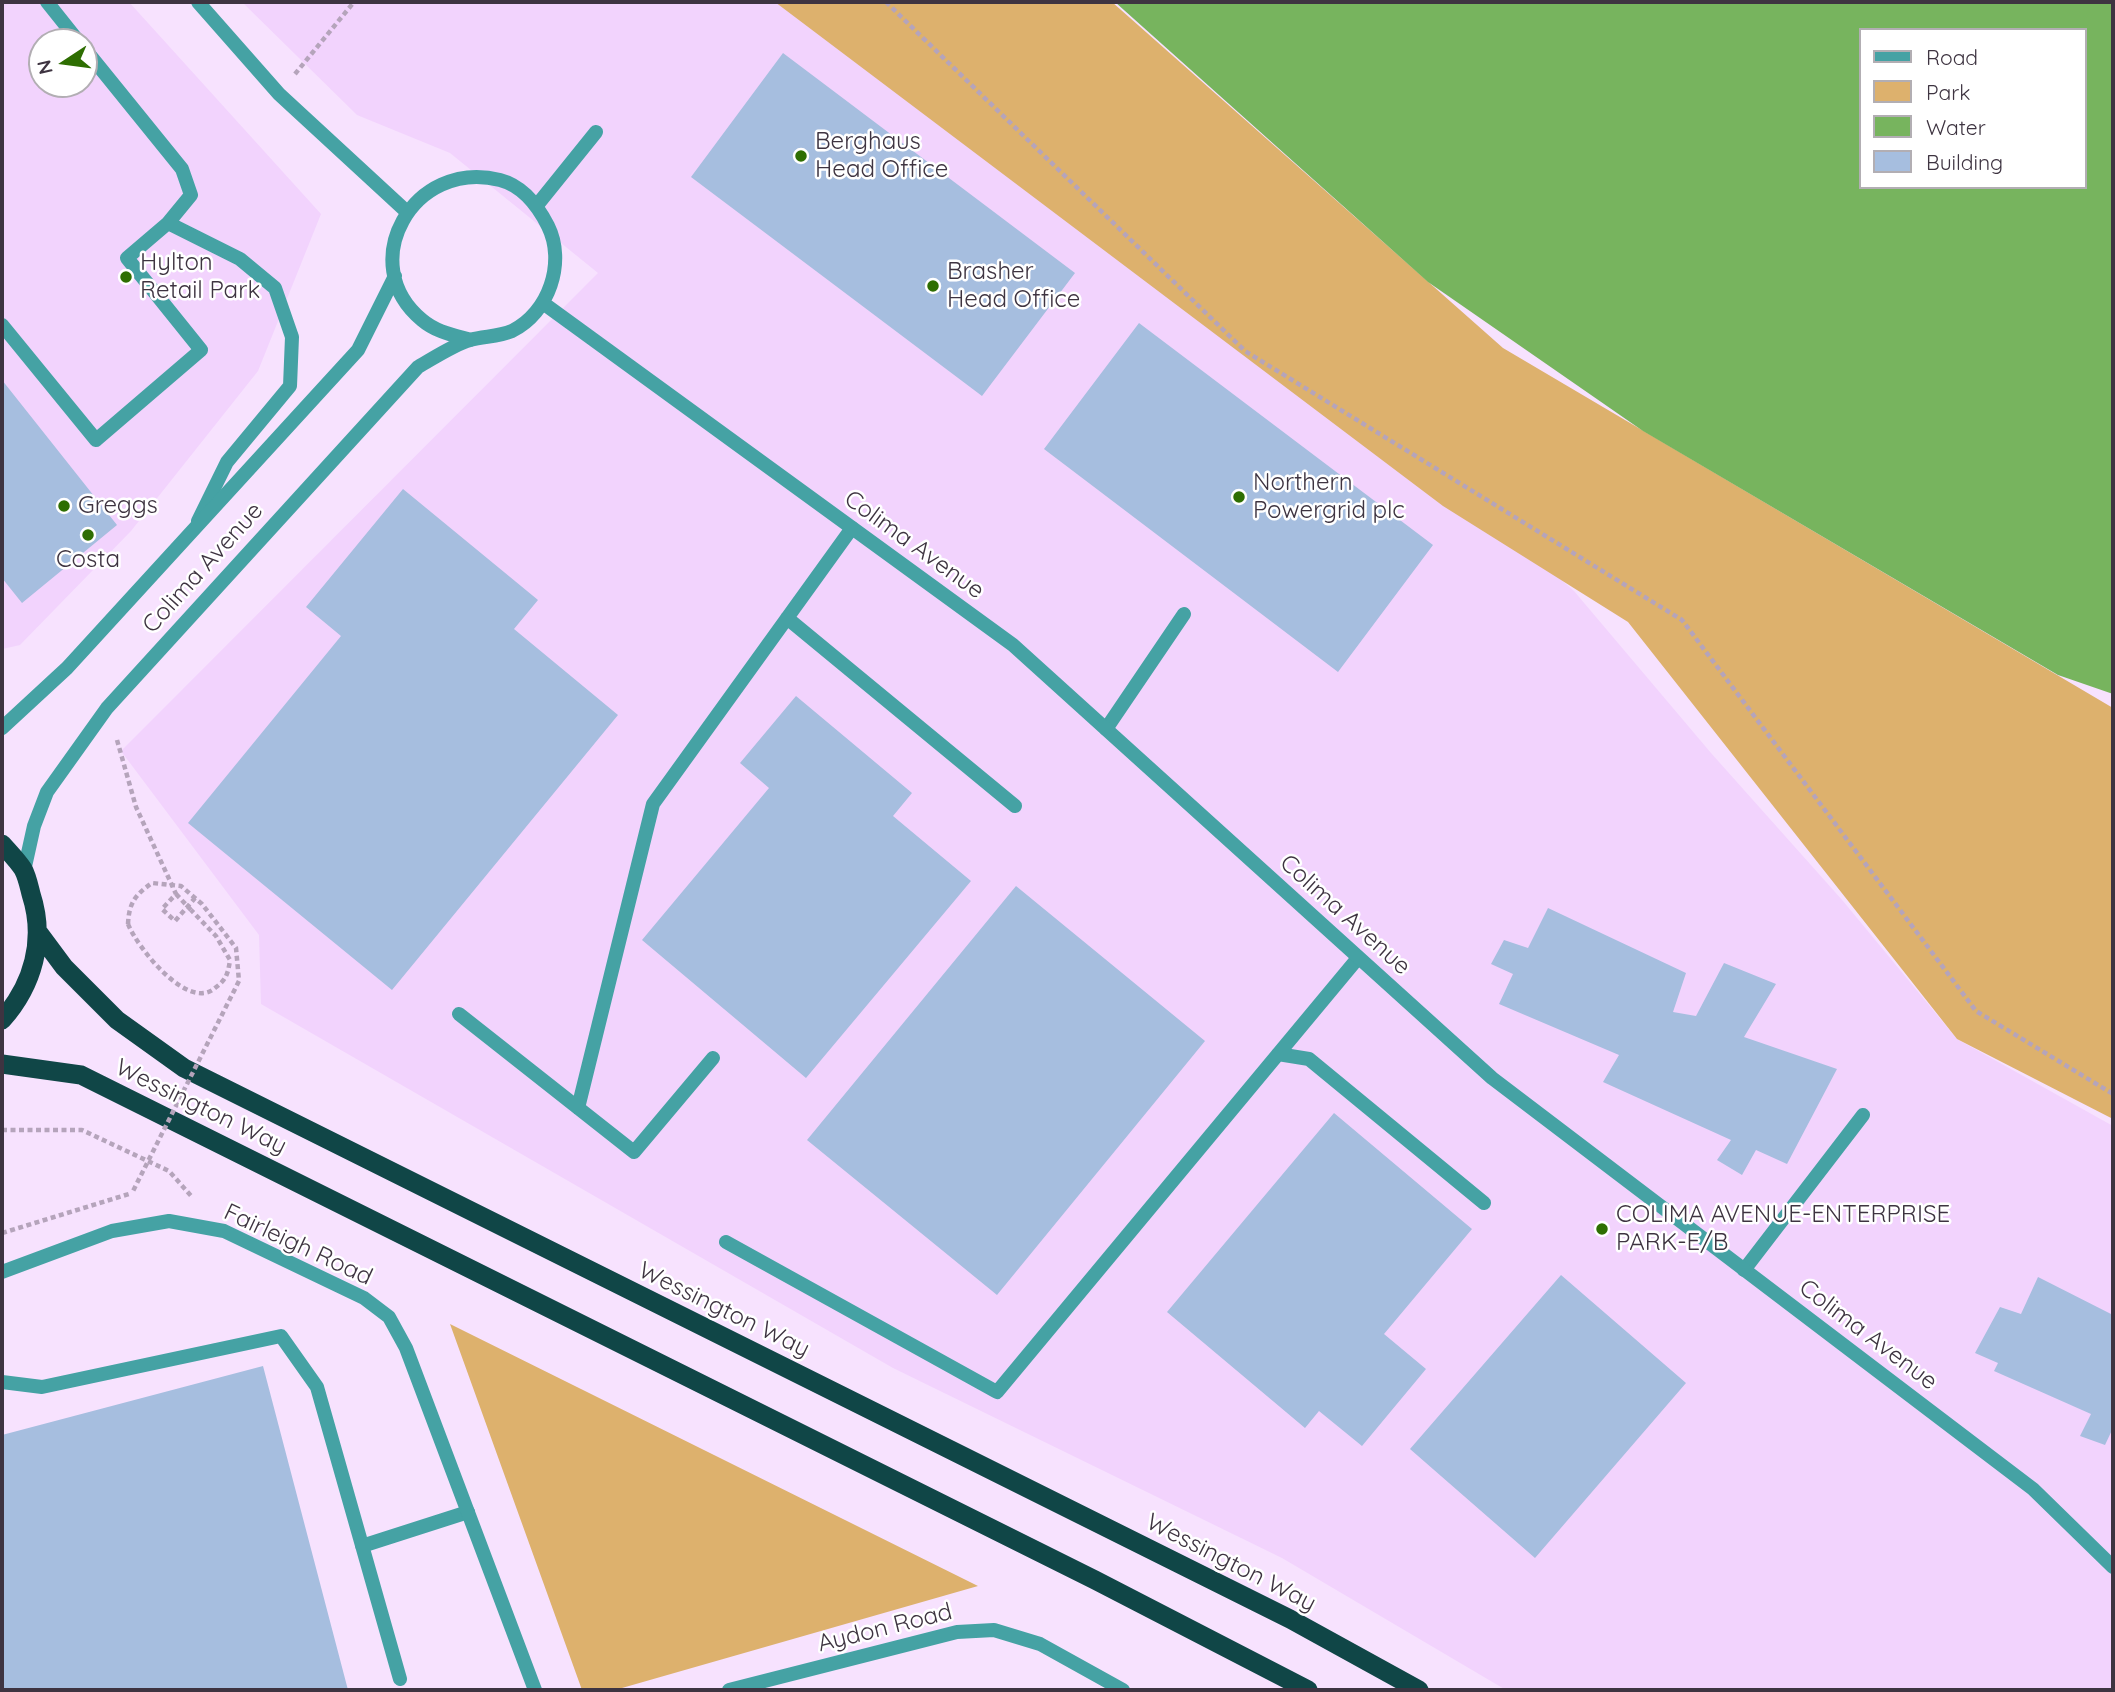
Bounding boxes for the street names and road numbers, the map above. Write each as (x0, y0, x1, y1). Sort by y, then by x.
street label: Colima Avenue (838, 485, 990, 605)
street label: Colima Avenue (137, 497, 269, 639)
street label: Colima Avenue (1274, 849, 1416, 981)
street label: Wessington Way (111, 1053, 291, 1161)
street label: Fairleigh Road (219, 1198, 377, 1292)
street label: Wessington Way (634, 1256, 814, 1364)
street label: Colima Avenue (1793, 1274, 1943, 1396)
street label: Wessington Way (1141, 1508, 1321, 1618)
street label: Aydon Road (815, 1597, 955, 1659)

